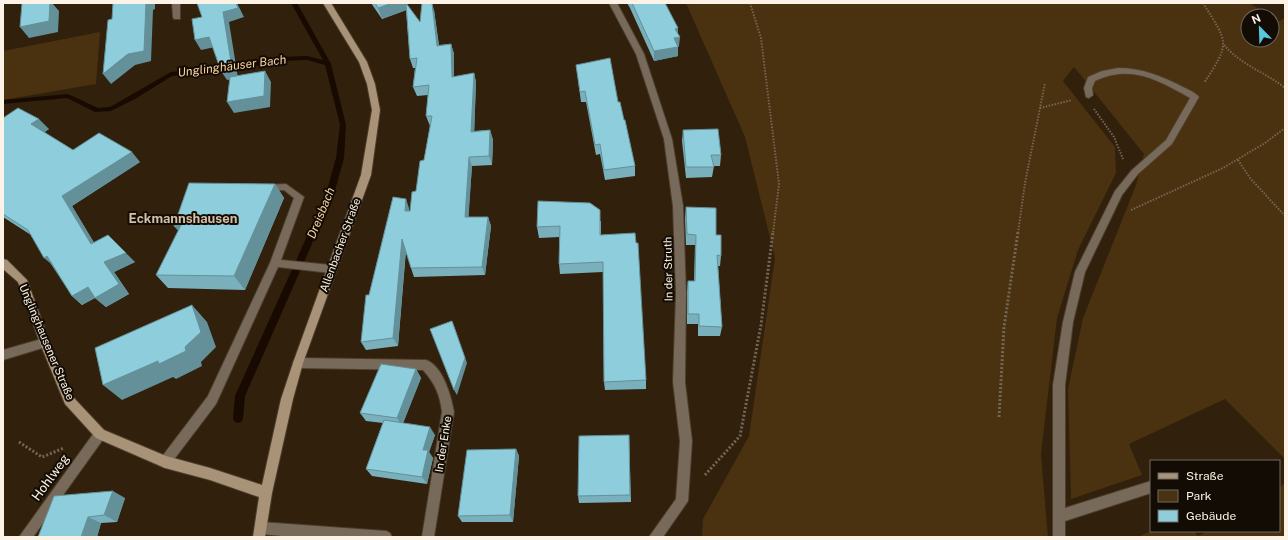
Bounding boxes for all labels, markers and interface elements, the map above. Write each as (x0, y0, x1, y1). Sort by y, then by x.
north arrow (1240, 8, 1280, 48)
text: N (1250, 12, 1262, 26)
water label: Unglinghäuser Bach (177, 52, 287, 80)
water label: Dreisbach (304, 185, 338, 241)
street label: Allenbacher Straße (317, 196, 363, 294)
district label: Eckmannshausen (129, 211, 237, 226)
street label: In der Struth (661, 237, 675, 301)
street label: Unglinghausener Straße (17, 282, 77, 402)
street label: In der Enke (433, 415, 453, 473)
street label: Hohlweg (29, 451, 72, 503)
legend (1150, 460, 1280, 532)
text: Straße (1186, 469, 1224, 483)
text: Park (1186, 489, 1212, 503)
text: Gebäude (1186, 509, 1236, 523)

